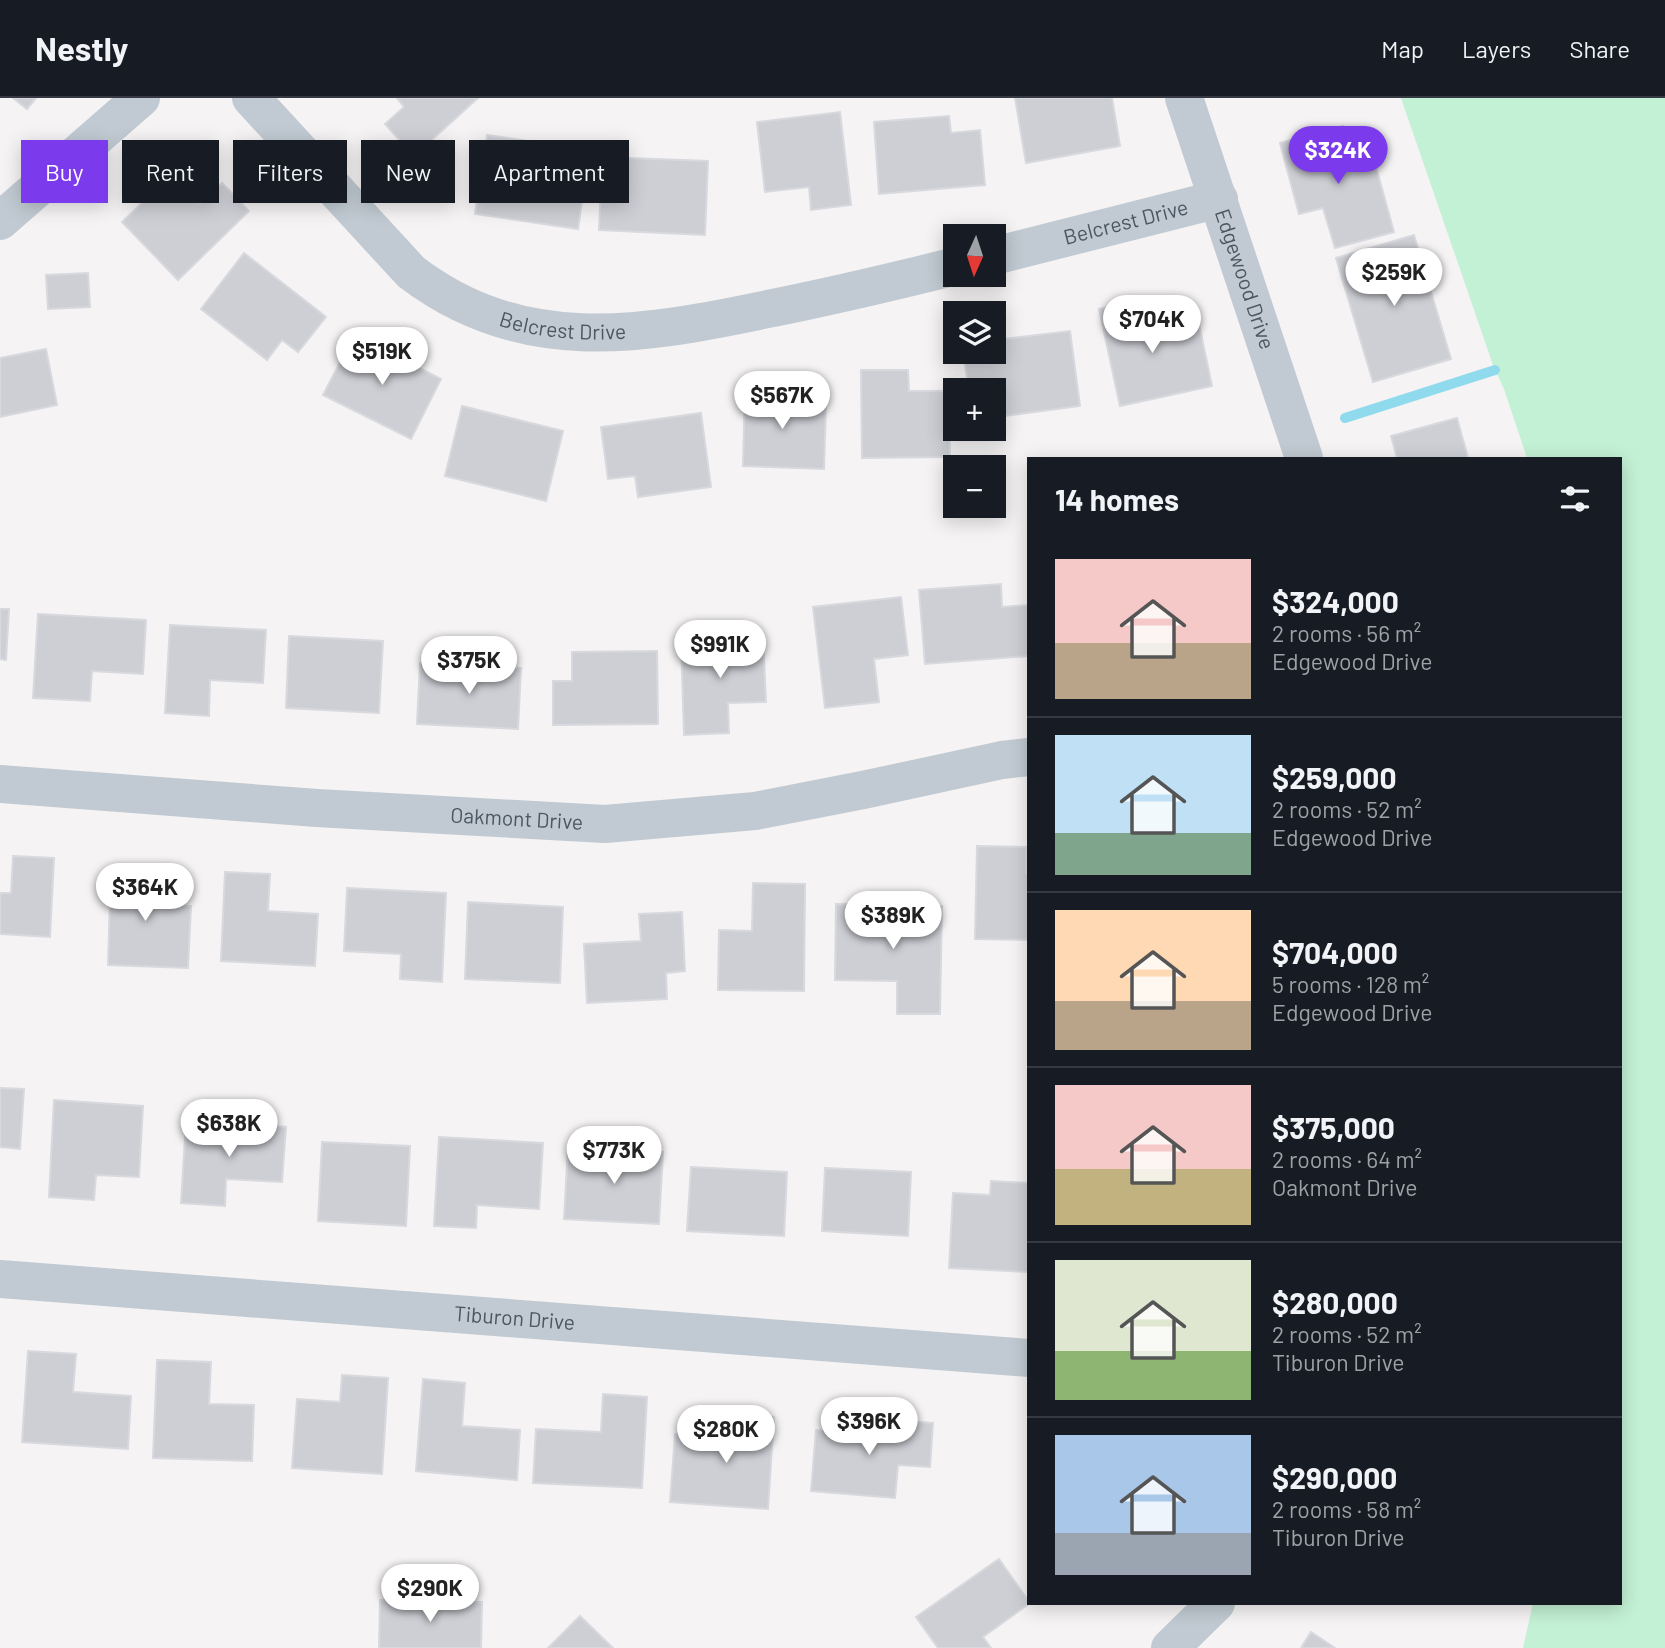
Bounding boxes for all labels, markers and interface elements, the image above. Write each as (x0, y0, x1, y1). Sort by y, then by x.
text: Nestly (35, 28, 129, 68)
text: Map (1381, 34, 1424, 63)
text: Layers (1462, 34, 1531, 63)
text: Share (1569, 34, 1630, 63)
pin: $324K (1289, 126, 1387, 186)
text: $324K (1305, 135, 1371, 163)
chip: Buy (21, 140, 108, 203)
chip: Rent (122, 140, 219, 203)
chip: Filters (233, 140, 347, 203)
chip: New (361, 140, 455, 203)
chip: Apartment (469, 140, 629, 203)
street label: Belcrest Drive (1061, 193, 1190, 249)
street label: Edgewood Drive (1211, 205, 1281, 352)
north arrow (943, 224, 1006, 287)
map controls (943, 224, 1006, 518)
pin: $259K (1345, 248, 1443, 308)
text: $259K (1361, 257, 1427, 285)
pin: $704K (1103, 296, 1201, 355)
button: layers (943, 301, 1006, 364)
text: $704K (1119, 304, 1185, 332)
street label: Belcrest Drive (497, 305, 627, 344)
pin: $519K (333, 328, 431, 387)
text: $519K (352, 336, 412, 364)
pin: $567K (733, 372, 831, 431)
button: + (943, 378, 1006, 441)
text: $567K (750, 380, 814, 408)
button: − (943, 455, 1006, 518)
icon: filters (1556, 480, 1594, 518)
text: 14 homes (1055, 481, 1179, 517)
text: $324,000 (1272, 583, 1399, 619)
icon: home (1111, 587, 1195, 671)
text: 2 rooms · 56 m² (1272, 619, 1421, 647)
pin: $991K (671, 620, 769, 680)
text: $991K (690, 629, 750, 657)
pin: $375K (420, 636, 518, 696)
text: $375K (437, 645, 501, 673)
text: Edgewood Drive (1272, 647, 1432, 675)
text: $259,000 (1272, 759, 1397, 795)
icon: home (1111, 763, 1195, 847)
text: 2 rooms · 52 m² (1272, 795, 1422, 823)
street label: Oakmont Drive (450, 801, 584, 834)
text: Edgewood Drive (1272, 823, 1432, 851)
pin: $364K (96, 864, 194, 923)
text: $364K (112, 872, 178, 900)
pin: $389K (844, 892, 942, 951)
text: $389K (861, 900, 925, 928)
text: $704,000 (1272, 934, 1398, 970)
icon: home (1111, 938, 1195, 1022)
text: 5 rooms · 128 m² (1272, 970, 1429, 998)
text: Edgewood Drive (1272, 998, 1432, 1026)
pin: $638K (180, 1100, 278, 1159)
text: $638K (197, 1108, 261, 1136)
text: $375,000 (1272, 1109, 1395, 1145)
icon: home (1111, 1113, 1195, 1197)
pin: $773K (565, 1126, 663, 1186)
text: $773K (583, 1135, 645, 1163)
text: 2 rooms · 64 m² (1272, 1145, 1422, 1173)
text: Oakmont Drive (1272, 1173, 1417, 1201)
text: $280,000 (1272, 1284, 1398, 1320)
icon: home (1111, 1288, 1195, 1372)
street label: Tiburon Drive (453, 1300, 576, 1334)
text: 2 rooms · 52 m² (1272, 1320, 1422, 1348)
text: Tiburon Drive (1272, 1348, 1405, 1376)
pin: $396K (820, 1398, 918, 1457)
pin: $280K (677, 1406, 775, 1465)
text: $396K (837, 1406, 901, 1434)
text: $280K (693, 1414, 759, 1442)
text: $290,000 (1272, 1459, 1397, 1495)
icon: home (1111, 1463, 1195, 1547)
text: 2 rooms · 58 m² (1272, 1495, 1421, 1523)
text: Tiburon Drive (1272, 1523, 1405, 1551)
pin: $290K (381, 1564, 479, 1624)
text: $290K (397, 1573, 463, 1601)

